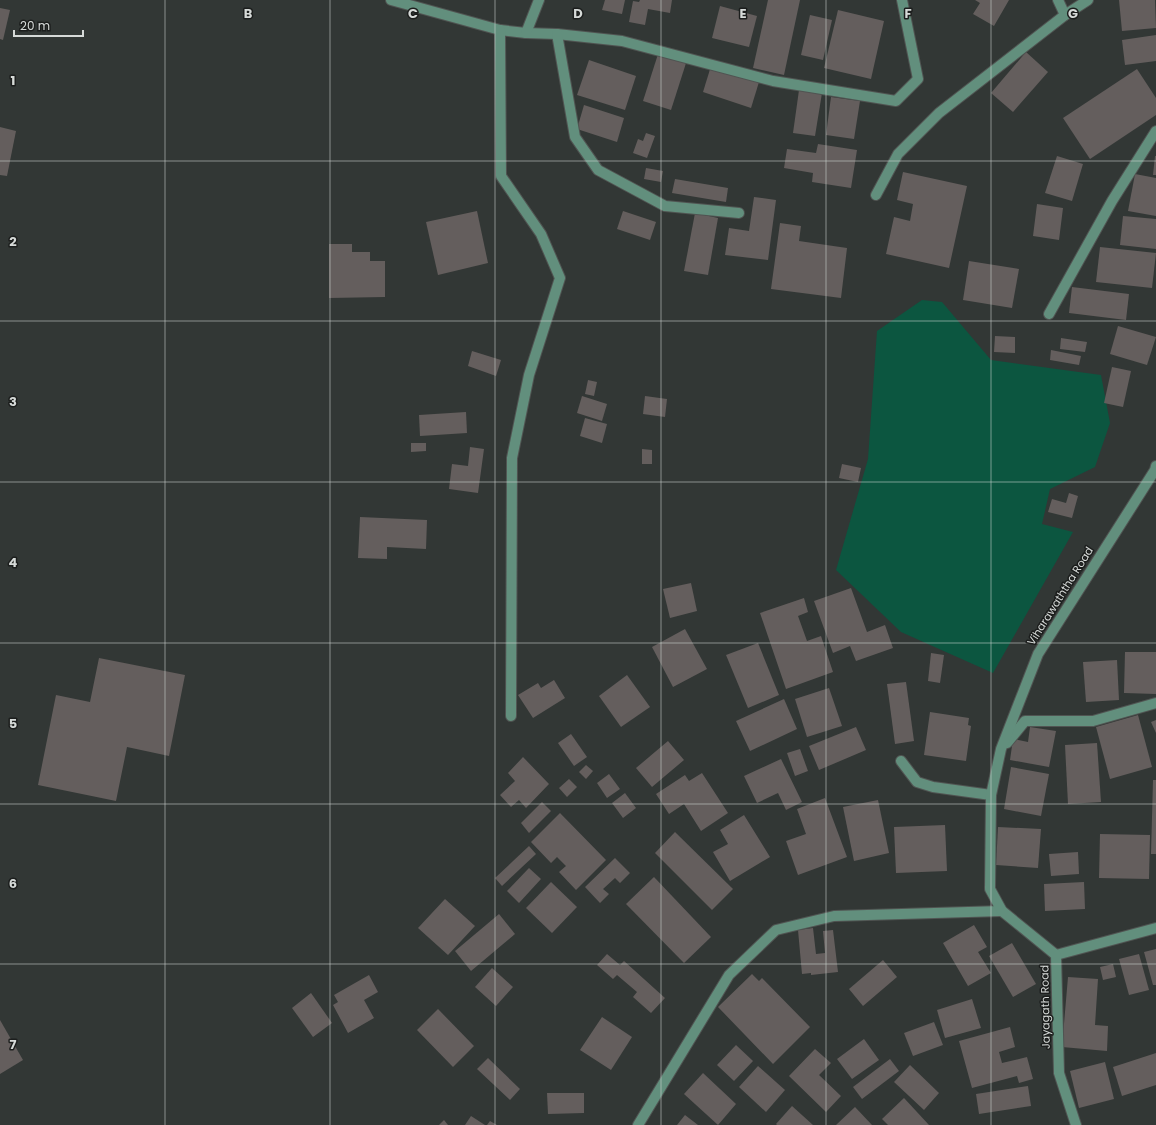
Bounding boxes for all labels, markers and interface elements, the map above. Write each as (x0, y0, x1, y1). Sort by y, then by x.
text: B (244, 4, 253, 23)
text: C (408, 4, 418, 23)
text: D (573, 4, 583, 23)
text: E (739, 4, 747, 23)
text: F (904, 4, 912, 23)
text: G (1068, 4, 1078, 23)
scale bar (14, 12, 83, 38)
text: 20 m (20, 17, 50, 34)
text: 1 (11, 71, 15, 90)
text: 2 (9, 232, 17, 251)
text: 3 (9, 392, 17, 411)
street label: Viharawaththa Road (1023, 544, 1097, 648)
text: 4 (9, 553, 18, 572)
text: 5 (9, 714, 17, 733)
text: 6 (9, 874, 17, 893)
street label: Jayagath Road (1036, 965, 1054, 1049)
text: 7 (10, 1035, 17, 1054)

